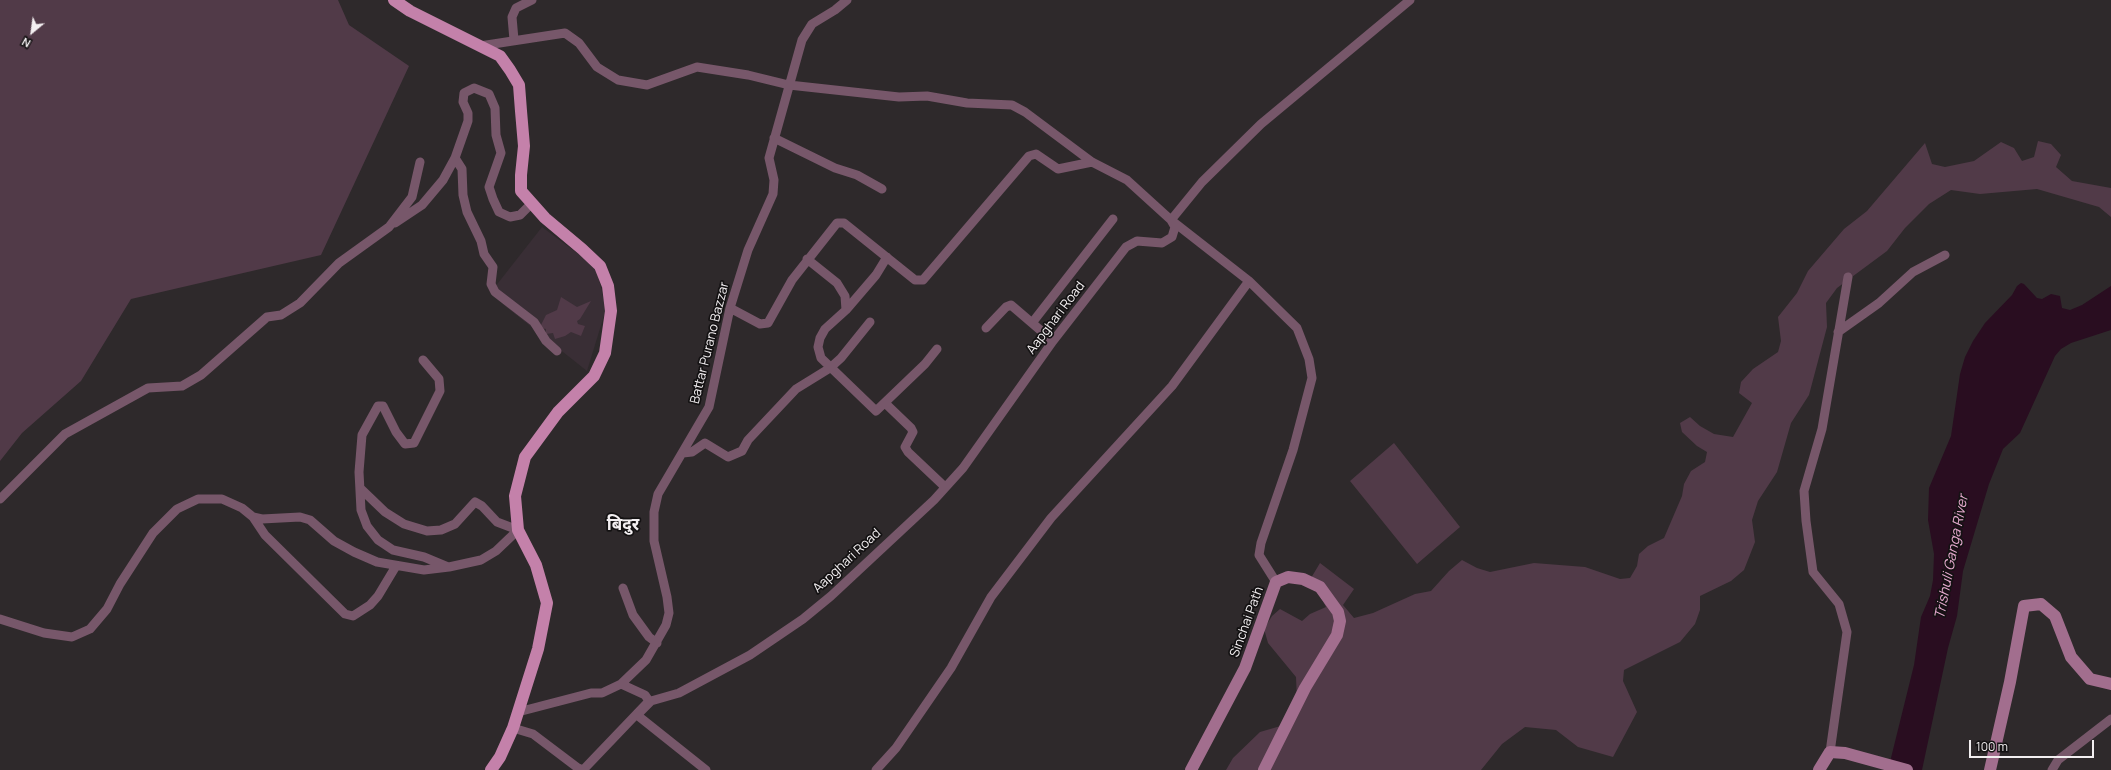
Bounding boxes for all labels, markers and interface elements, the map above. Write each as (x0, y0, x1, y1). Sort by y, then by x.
north arrow (12, 12, 52, 52)
text: N (19, 34, 33, 51)
street label: Aapghari Road (1024, 279, 1088, 357)
street label: Battar Purano Bazzar (687, 280, 733, 406)
water label: Trishuli Ganga River (1932, 493, 1972, 621)
district label: बिदुर (607, 515, 639, 535)
street label: Aapghari Road (810, 526, 884, 596)
street label: Sinchai Path (1227, 584, 1267, 660)
scale bar (1971, 732, 2096, 758)
text: 100 m (1976, 738, 2008, 755)

